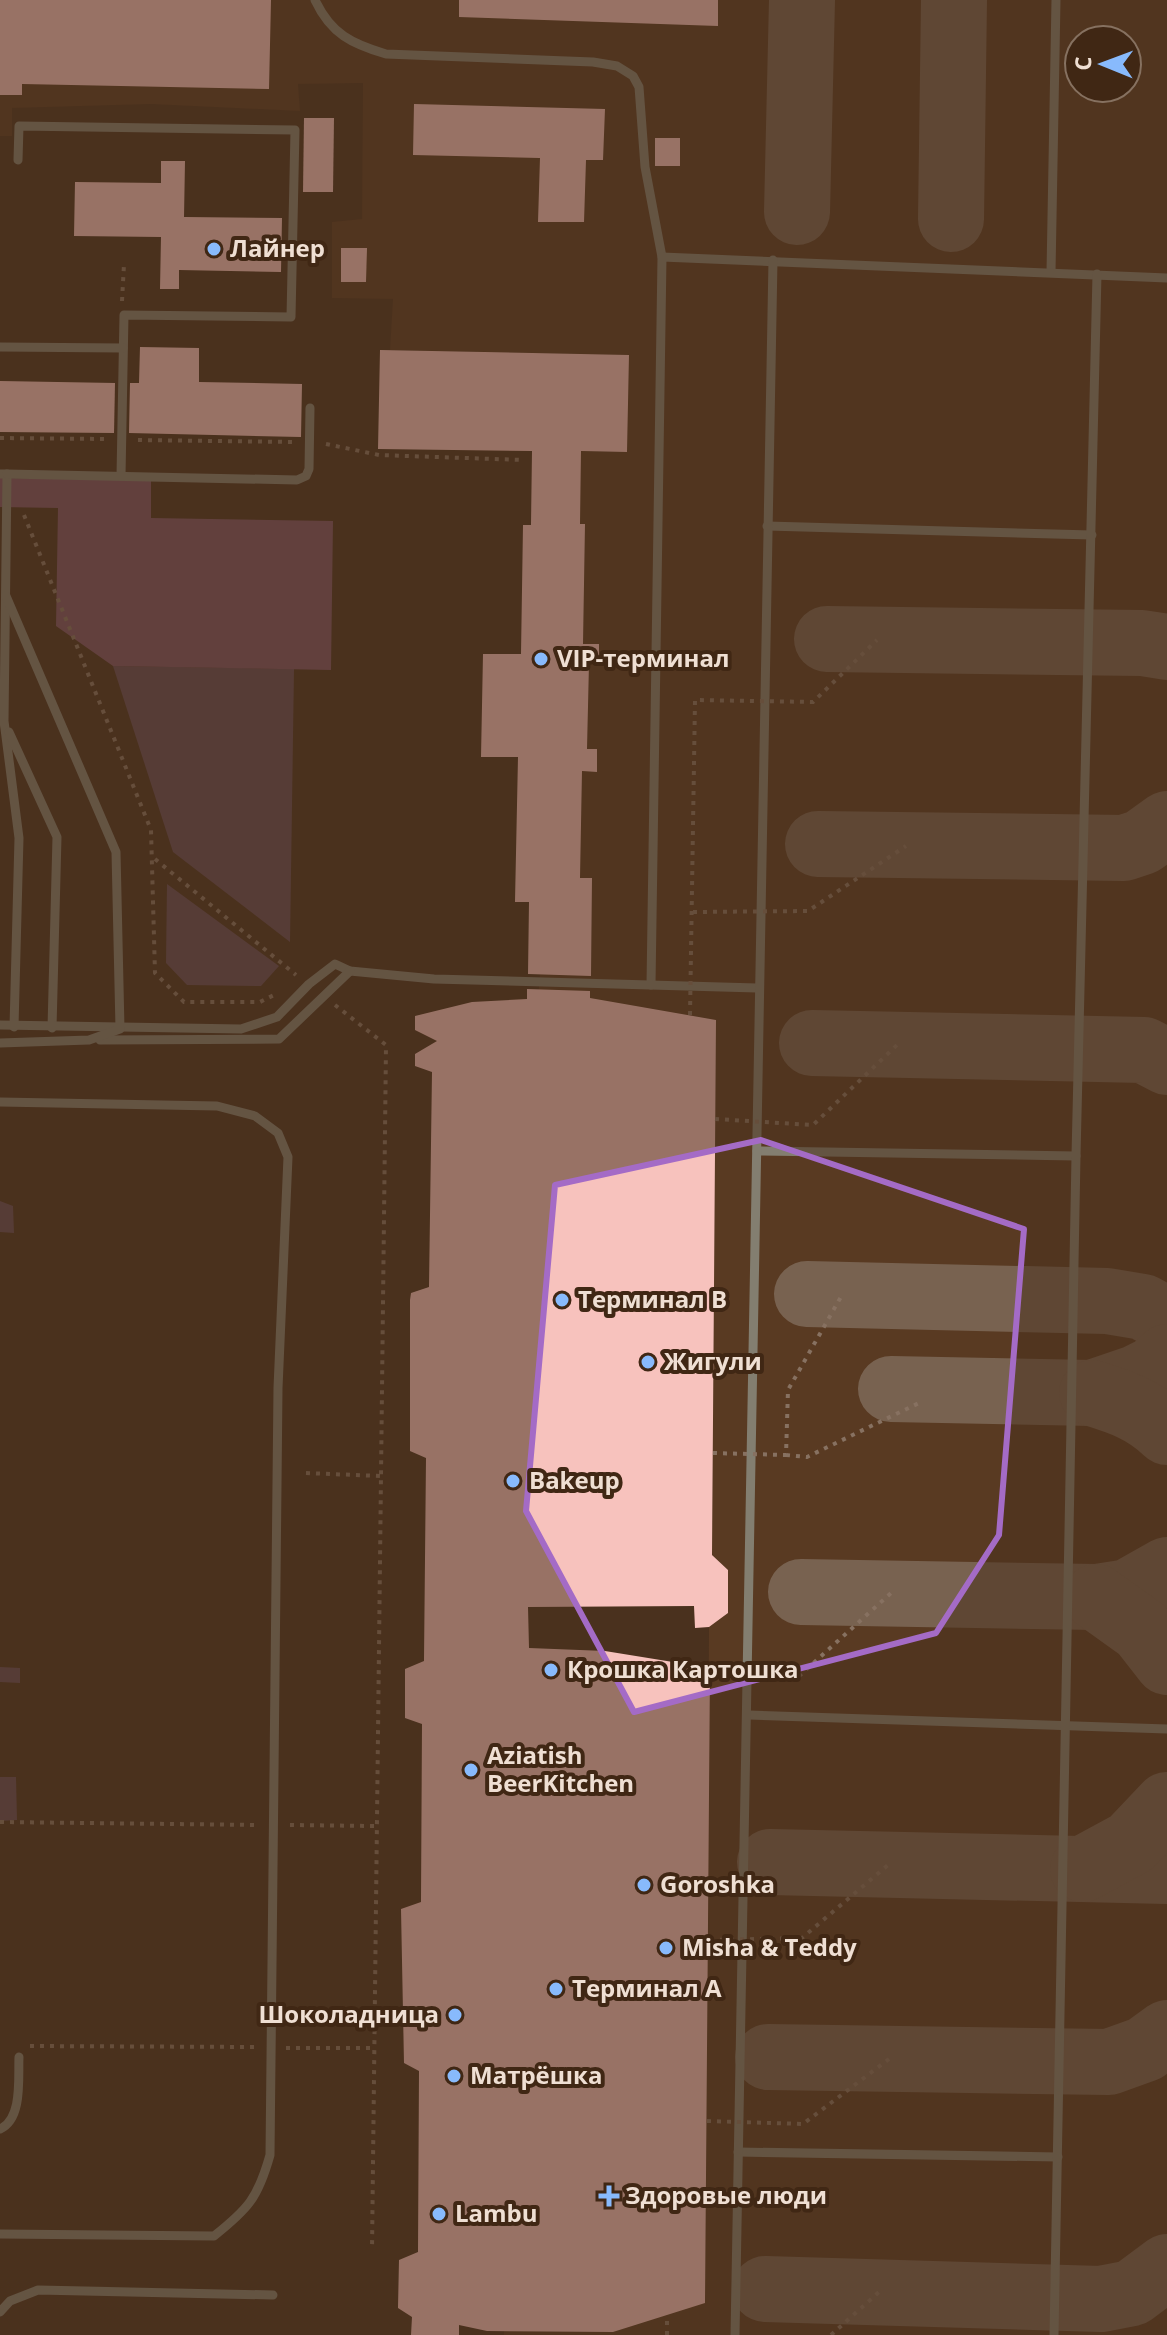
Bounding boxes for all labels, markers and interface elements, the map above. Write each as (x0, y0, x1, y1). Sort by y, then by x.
north arrow (1063, 24, 1143, 104)
text: С (1067, 56, 1097, 71)
place label: Лайнер (230, 231, 325, 264)
marker: Лайнер (205, 240, 223, 258)
place label: VIP-терминал (557, 641, 729, 674)
marker: VIP-терминал (532, 650, 550, 668)
place label: Терминал B (578, 1282, 727, 1315)
marker: Терминал B (553, 1291, 571, 1309)
place label: Жигули (664, 1344, 762, 1377)
marker: Жигули (639, 1353, 657, 1371)
place label: Bakeup (529, 1463, 620, 1496)
marker: Bakeup (504, 1472, 522, 1490)
place label: Крошка Картошка (567, 1652, 799, 1685)
marker: Крошка Картошка (542, 1661, 560, 1679)
place label: Aziatish BeerKitchen (487, 1738, 634, 1799)
marker: Aziatish BeerKitchen (462, 1761, 480, 1779)
place label: Goroshka (660, 1867, 775, 1900)
marker: Goroshka (635, 1876, 653, 1894)
place label: Misha & Teddy (682, 1930, 857, 1963)
marker: Misha & Teddy (657, 1939, 675, 1957)
place label: Терминал А (572, 1971, 722, 2004)
marker: Терминал А (547, 1980, 565, 1998)
place label: Шоколадница (258, 1997, 439, 2030)
marker: Шоколадница (446, 2006, 464, 2024)
place label: Матрёшка (470, 2058, 602, 2091)
marker: Матрёшка (445, 2067, 463, 2085)
place label: Здоровые люди (625, 2178, 827, 2211)
marker: Здоровые люди (600, 2187, 618, 2205)
place label: Lambu (455, 2196, 538, 2229)
marker: Lambu (430, 2205, 448, 2223)

